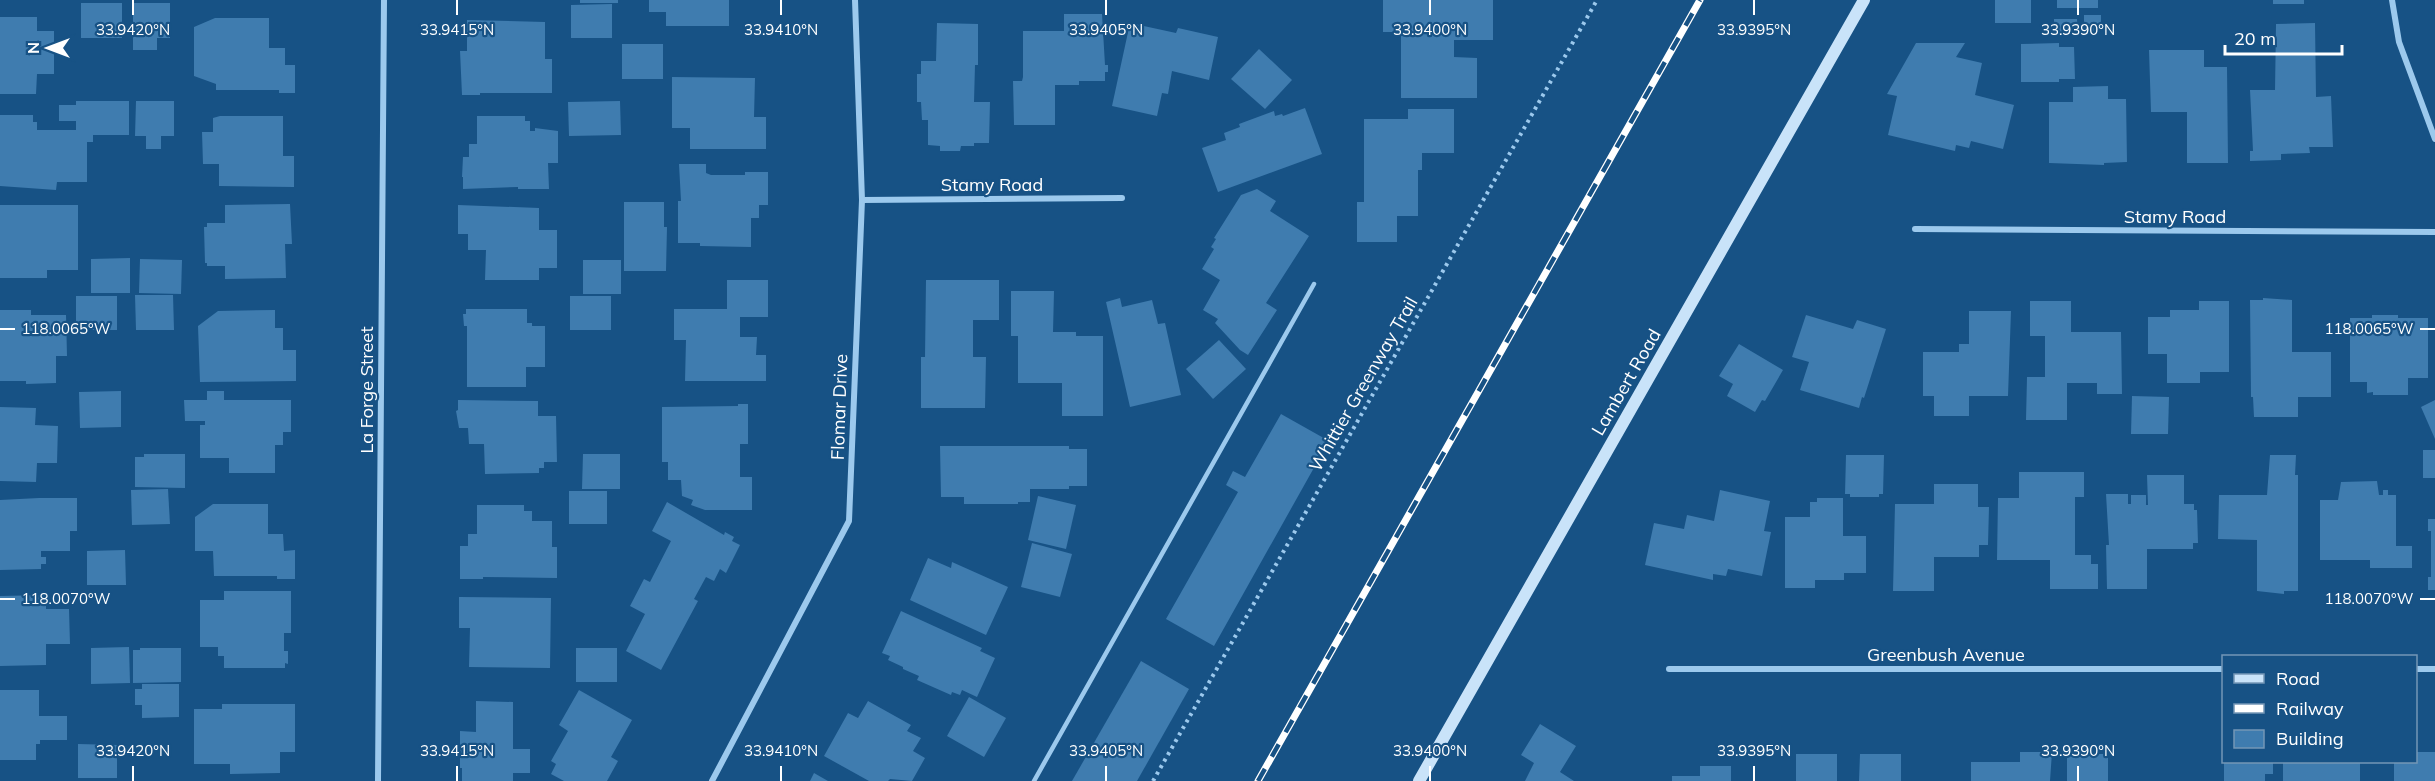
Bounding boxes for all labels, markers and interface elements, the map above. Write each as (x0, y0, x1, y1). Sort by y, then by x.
north arrow (18, 18, 78, 78)
scale bar (2225, 18, 2342, 56)
text: 33.9420°N (96, 20, 170, 39)
text: 33.9415°N (420, 20, 494, 39)
text: 33.9410°N (744, 20, 818, 39)
text: 33.9405°N (1069, 20, 1143, 39)
text: 33.9400°N (1393, 20, 1467, 39)
text: 33.9395°N (1717, 20, 1791, 39)
text: 33.9390°N (2041, 20, 2115, 39)
text: 20 m (2234, 27, 2276, 50)
text: N (23, 42, 43, 54)
street label: Stamy Road (941, 173, 1043, 196)
street label: Stamy Road (2124, 205, 2226, 228)
street label: Whittier Greenway Trail (1304, 293, 1422, 475)
text: 118.0065°W (22, 319, 111, 338)
text: 118.0065°W (2325, 319, 2414, 338)
street label: Lambert Road (1586, 325, 1666, 439)
street label: La Forge Street (355, 327, 378, 453)
street label: Flomar Drive (826, 354, 852, 460)
text: 118.0070°W (22, 589, 111, 608)
text: 118.0070°W (2325, 589, 2414, 608)
street label: Greenbush Avenue (1867, 643, 2025, 666)
legend (2222, 655, 2417, 763)
text: Road (2276, 667, 2320, 690)
text: Railway (2276, 697, 2344, 720)
text: Building (2276, 727, 2344, 750)
text: 33.9420°N (96, 741, 170, 760)
text: 33.9415°N (420, 741, 494, 760)
text: 33.9410°N (744, 741, 818, 760)
text: 33.9405°N (1069, 741, 1143, 760)
text: 33.9400°N (1393, 741, 1467, 760)
text: 33.9395°N (1717, 741, 1791, 760)
text: 33.9390°N (2041, 741, 2115, 760)

